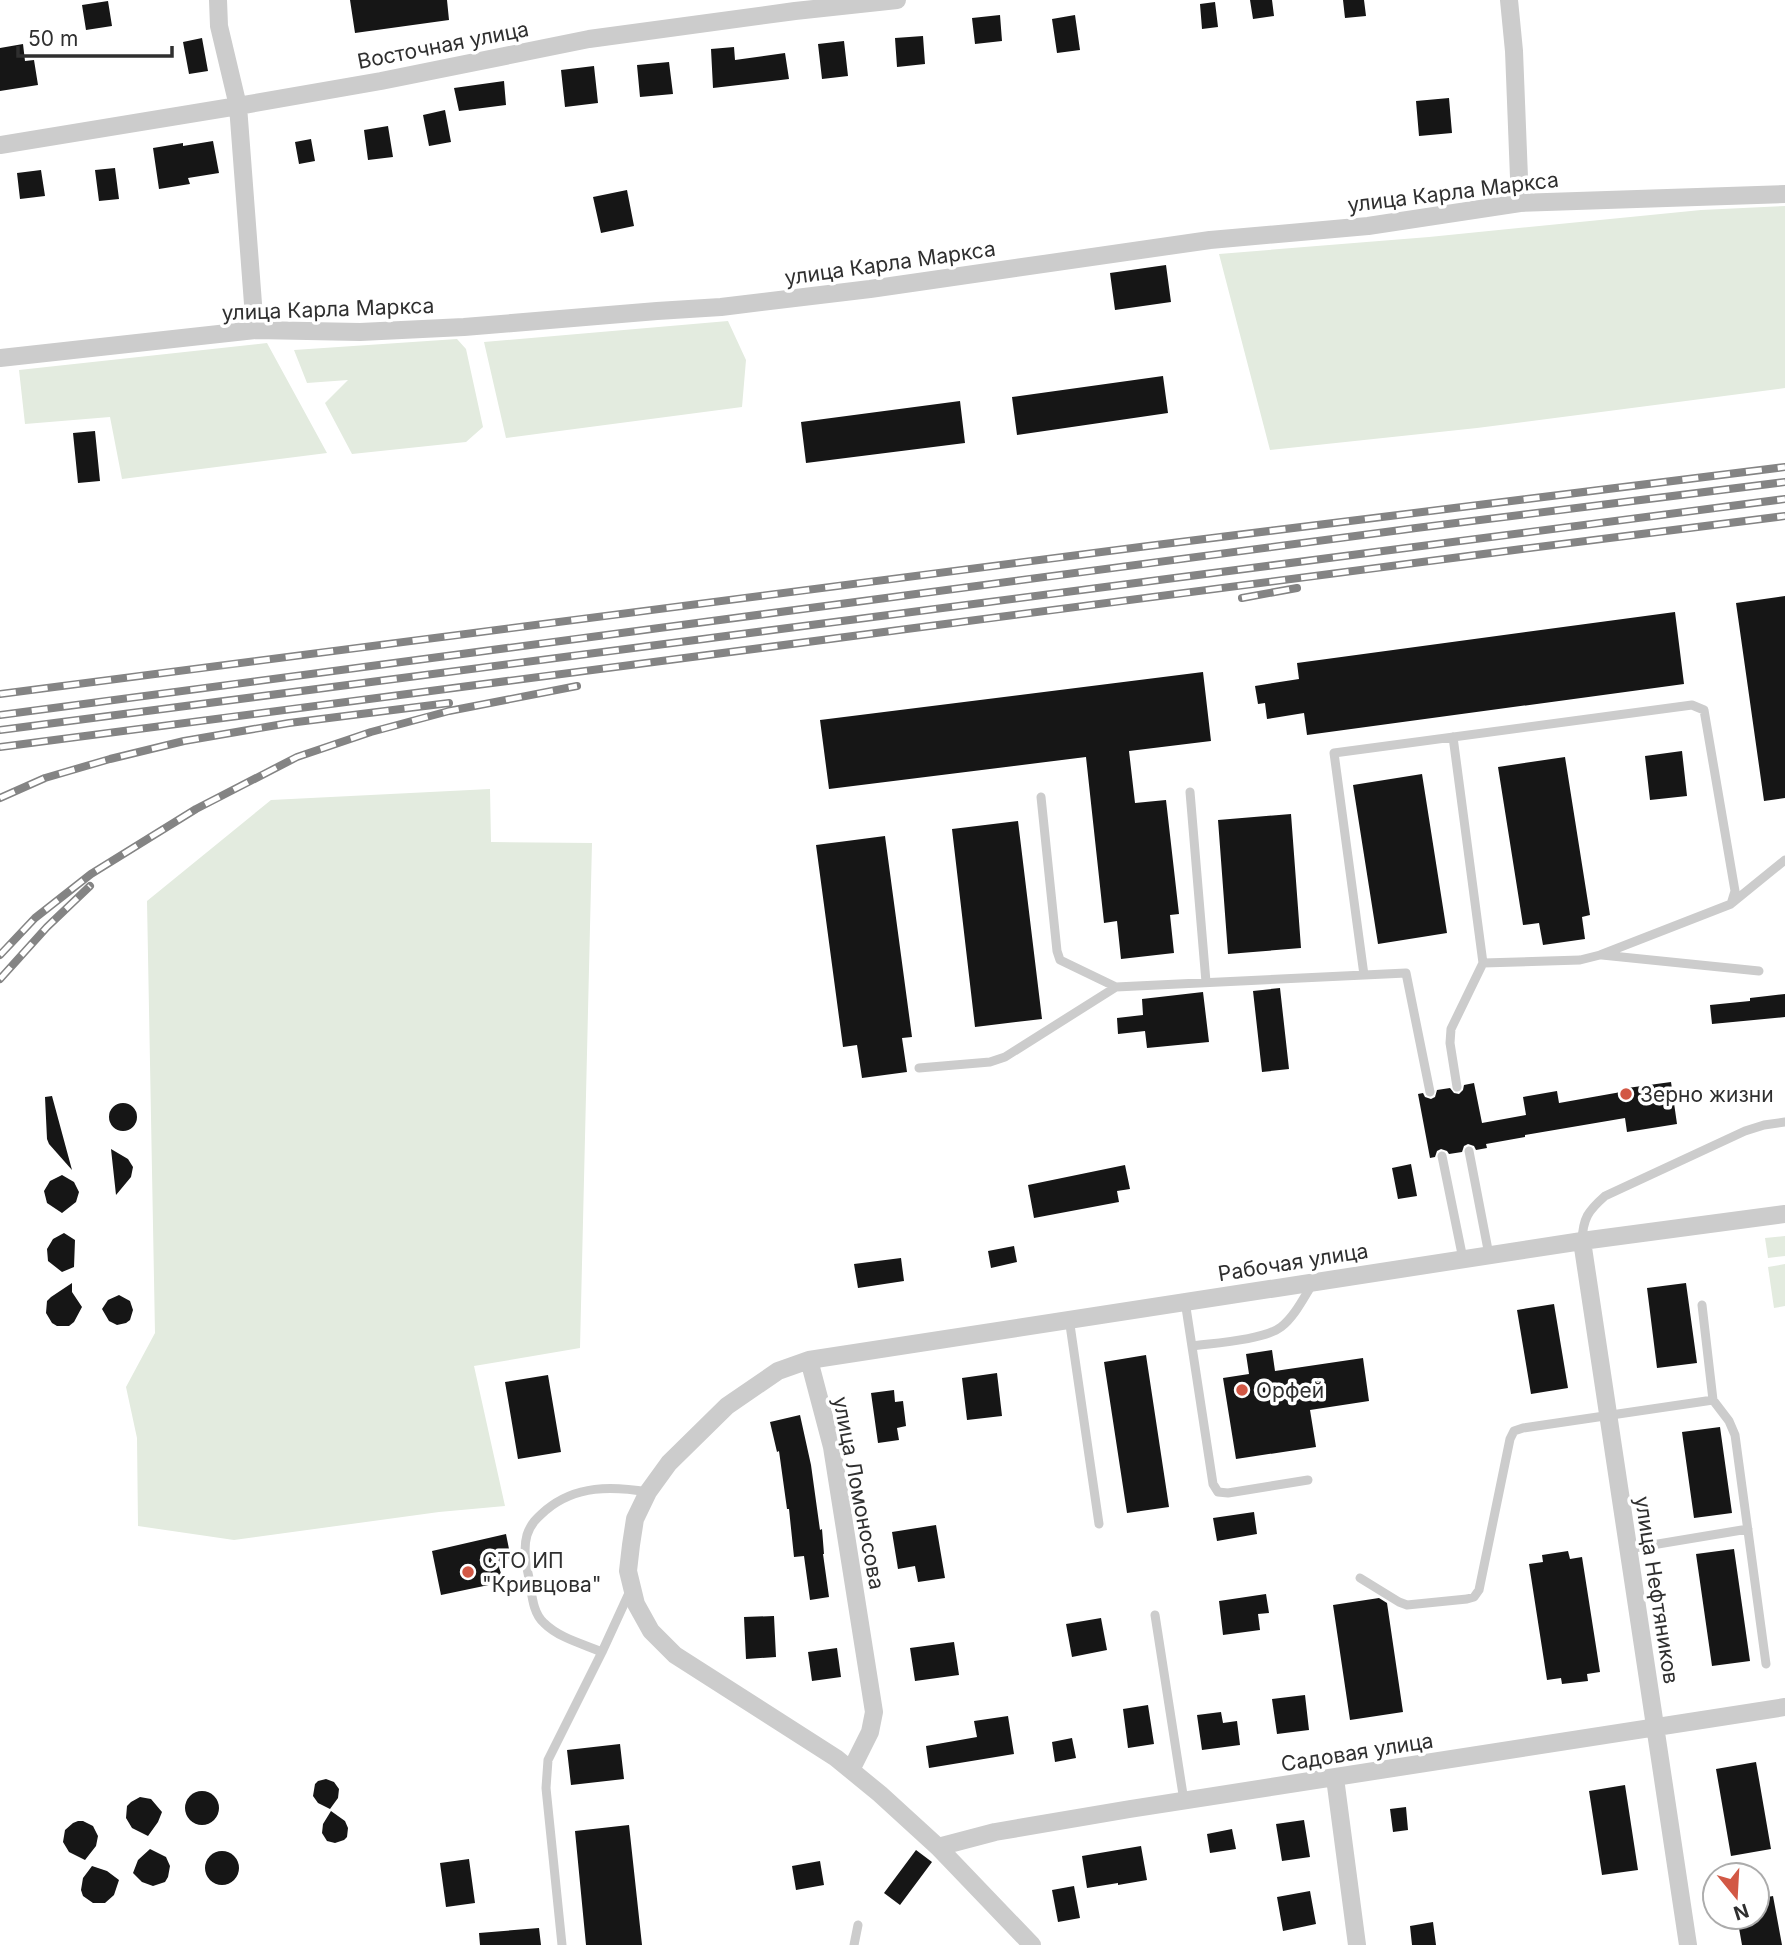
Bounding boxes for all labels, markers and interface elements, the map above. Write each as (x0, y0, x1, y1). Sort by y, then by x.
scale bar (18, 14, 172, 58)
street label: Восточная улица (355, 16, 531, 74)
text: 50 m (28, 26, 78, 51)
street label: улица Карла Маркса (1346, 167, 1560, 217)
street label: улица Карла Маркса (783, 236, 997, 290)
street label: улица Карла Маркса (221, 293, 435, 325)
place label: Зерно жизни (1640, 1082, 1774, 1107)
marker: Зерно жизни (1618, 1086, 1634, 1102)
street label: Рабочая улица (1216, 1238, 1370, 1286)
place label: Орфей (1256, 1378, 1324, 1403)
marker: Орфей (1234, 1382, 1250, 1398)
street label: улица Ломоносова (828, 1394, 890, 1592)
street label: улица Нефтяников (1630, 1494, 1684, 1686)
place label: СТО ИП "Кривцова" (482, 1548, 602, 1597)
marker: СТО ИП "Кривцова" (460, 1564, 476, 1580)
street label: Садовая улица (1279, 1728, 1435, 1776)
north arrow (1701, 1861, 1771, 1931)
text: N (1731, 1899, 1752, 1925)

